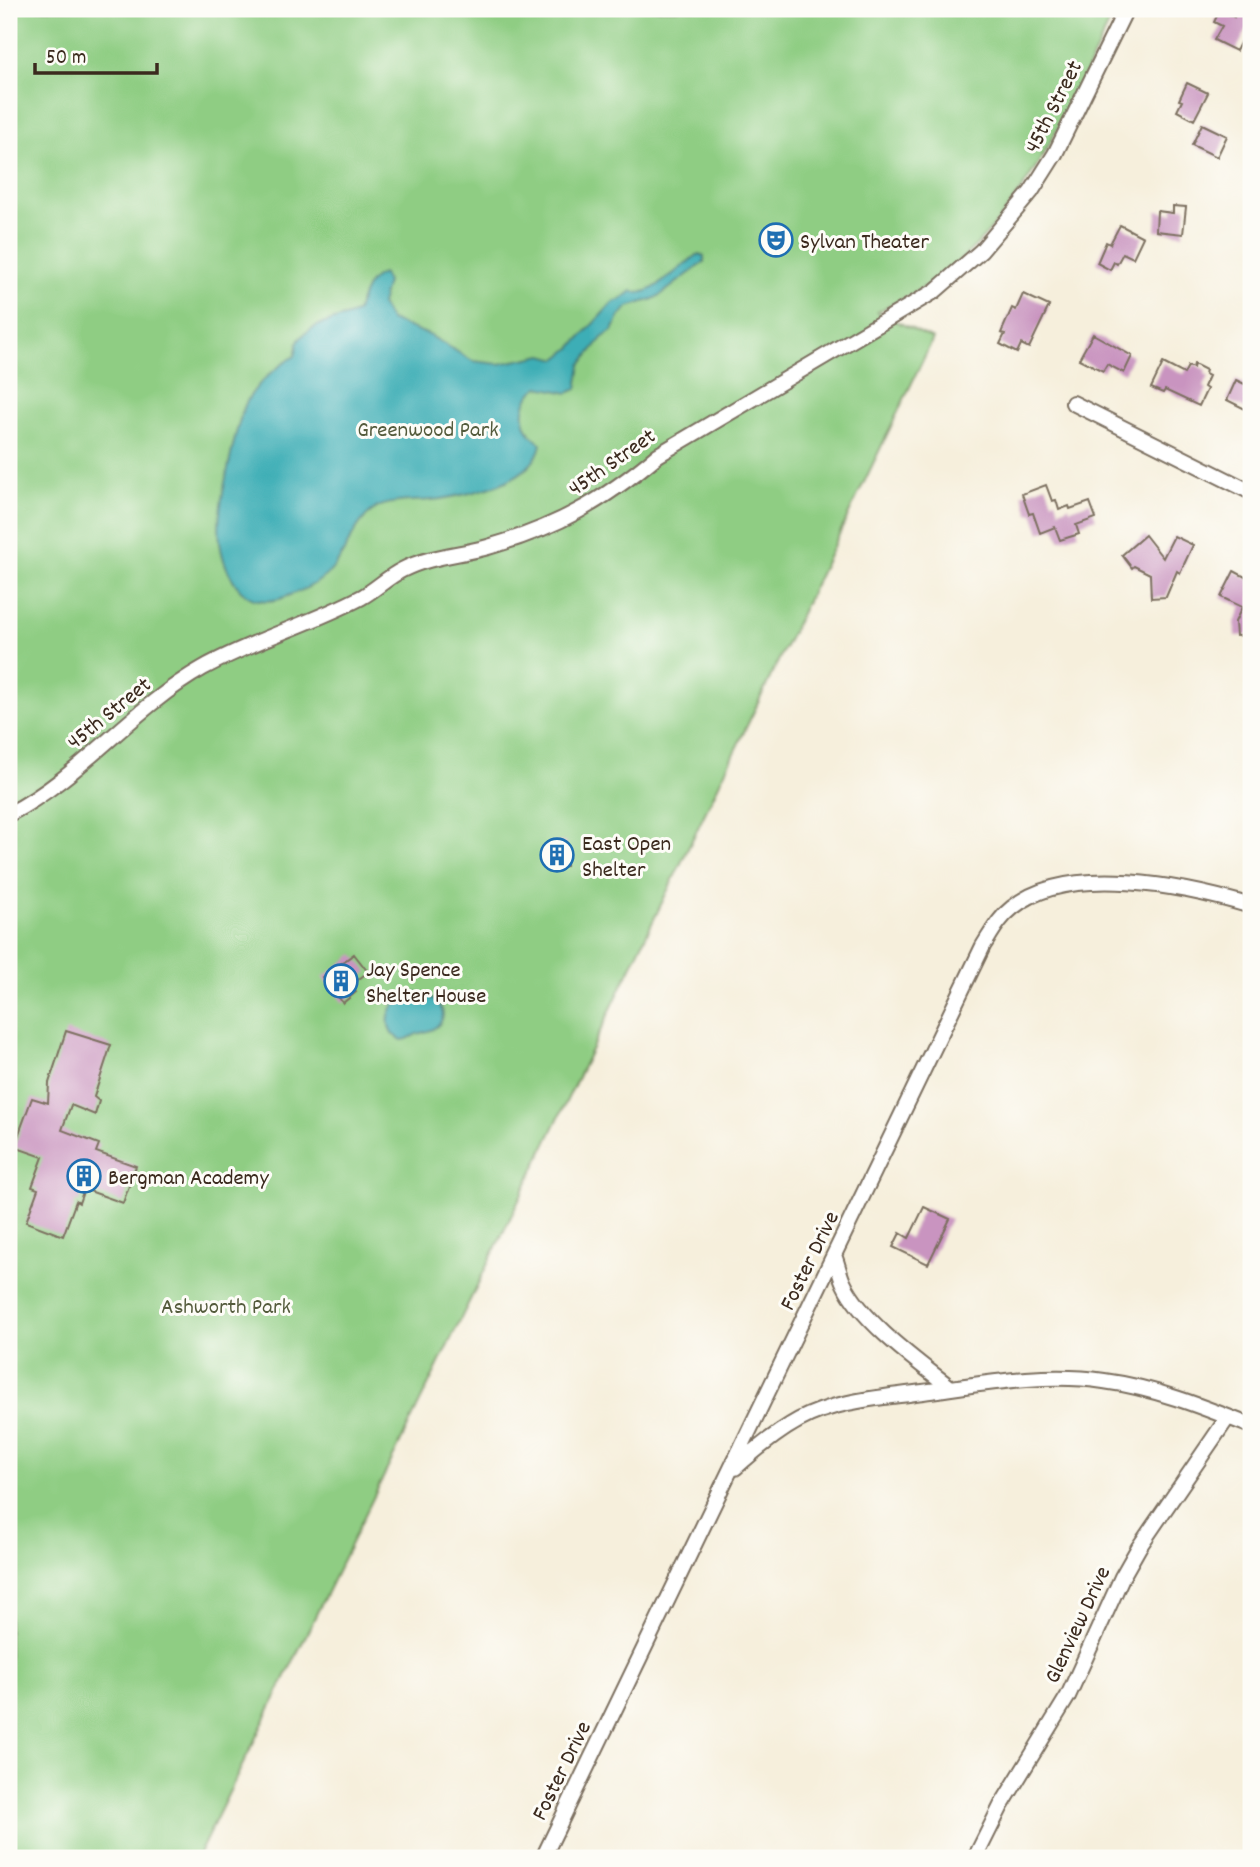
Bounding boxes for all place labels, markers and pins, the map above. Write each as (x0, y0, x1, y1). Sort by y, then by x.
theatre icon: Sylvan Theater (757, 221, 795, 259)
place label: Sylvan Theater (800, 227, 929, 260)
place label: East Open Shelter (582, 829, 671, 888)
building icon: East Open Shelter (538, 836, 576, 874)
place label: Jay Spence Shelter House (366, 955, 486, 1014)
building icon: Jay Spence Shelter House (322, 962, 360, 1000)
building icon: Bergman Academy (65, 1157, 103, 1195)
place label: Bergman Academy (108, 1163, 269, 1196)

